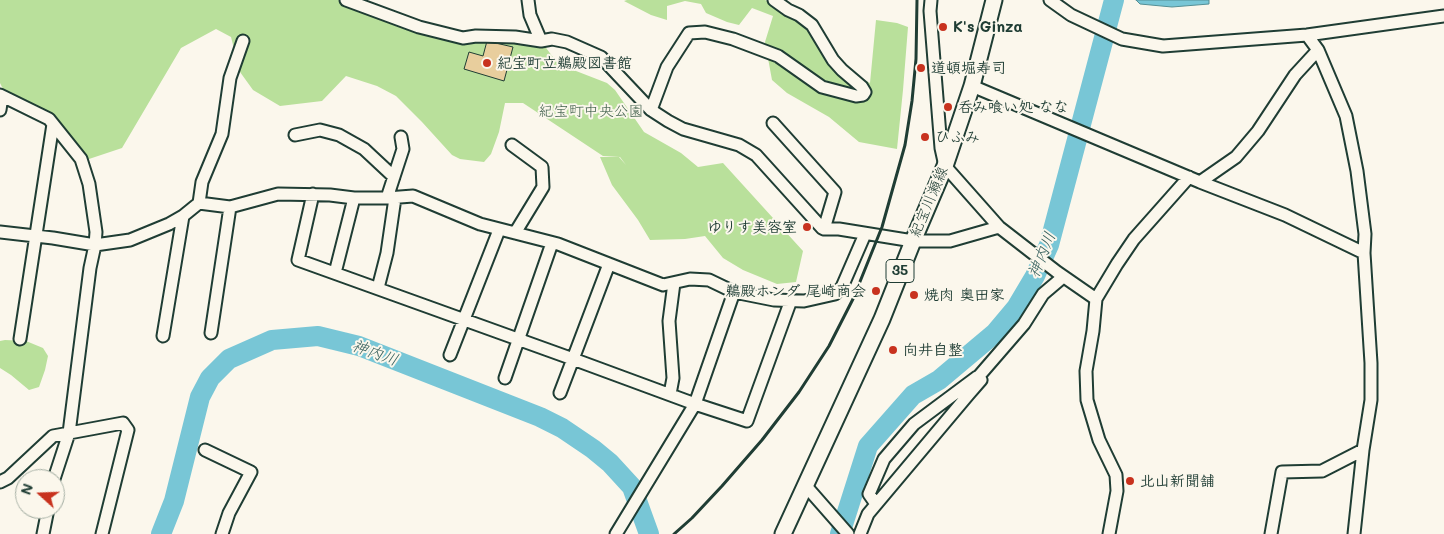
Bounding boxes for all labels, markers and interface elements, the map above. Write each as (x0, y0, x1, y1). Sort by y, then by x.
place label: K's Ginza (953, 18, 1023, 36)
marker: K's Ginza (937, 21, 949, 33)
place label: 紀宝町立鵜殿図書館 (497, 54, 632, 72)
marker: 紀宝町立鵜殿図書館 (481, 57, 493, 69)
place label: 道頓堀寿司 (931, 59, 1006, 77)
marker: 道頓堀寿司 (915, 62, 927, 74)
place label: 呑み喰い処 なな (958, 98, 1068, 116)
marker: 呑み喰い処 なな (942, 101, 954, 113)
park label: 紀宝町中央公園 (539, 102, 643, 120)
place label: ひふみ (935, 128, 980, 146)
marker: ひふみ (919, 131, 931, 143)
street label: 紀宝川瀬線 (906, 164, 952, 240)
place label: ゆりす美容室 (707, 218, 797, 236)
marker: ゆりす美容室 (801, 221, 813, 233)
water label: 神内川 (1024, 229, 1060, 281)
road number: 35 (886, 260, 914, 282)
place label: 鵜殿ホンダ 尾崎商会 (726, 282, 866, 300)
marker: 鵜殿ホンダ 尾崎商会 (870, 285, 882, 297)
place label: 焼肉 奥田家 (924, 286, 1004, 304)
marker: 焼肉 奥田家 (908, 289, 920, 301)
water label: 神内川 (349, 336, 401, 370)
place label: 向井自整 (903, 341, 963, 359)
marker: 向井自整 (887, 344, 899, 356)
north arrow (15, 469, 65, 519)
place label: 北山新聞舗 (1140, 472, 1215, 490)
marker: 北山新聞舗 (1124, 475, 1136, 487)
text: N (16, 481, 37, 497)

